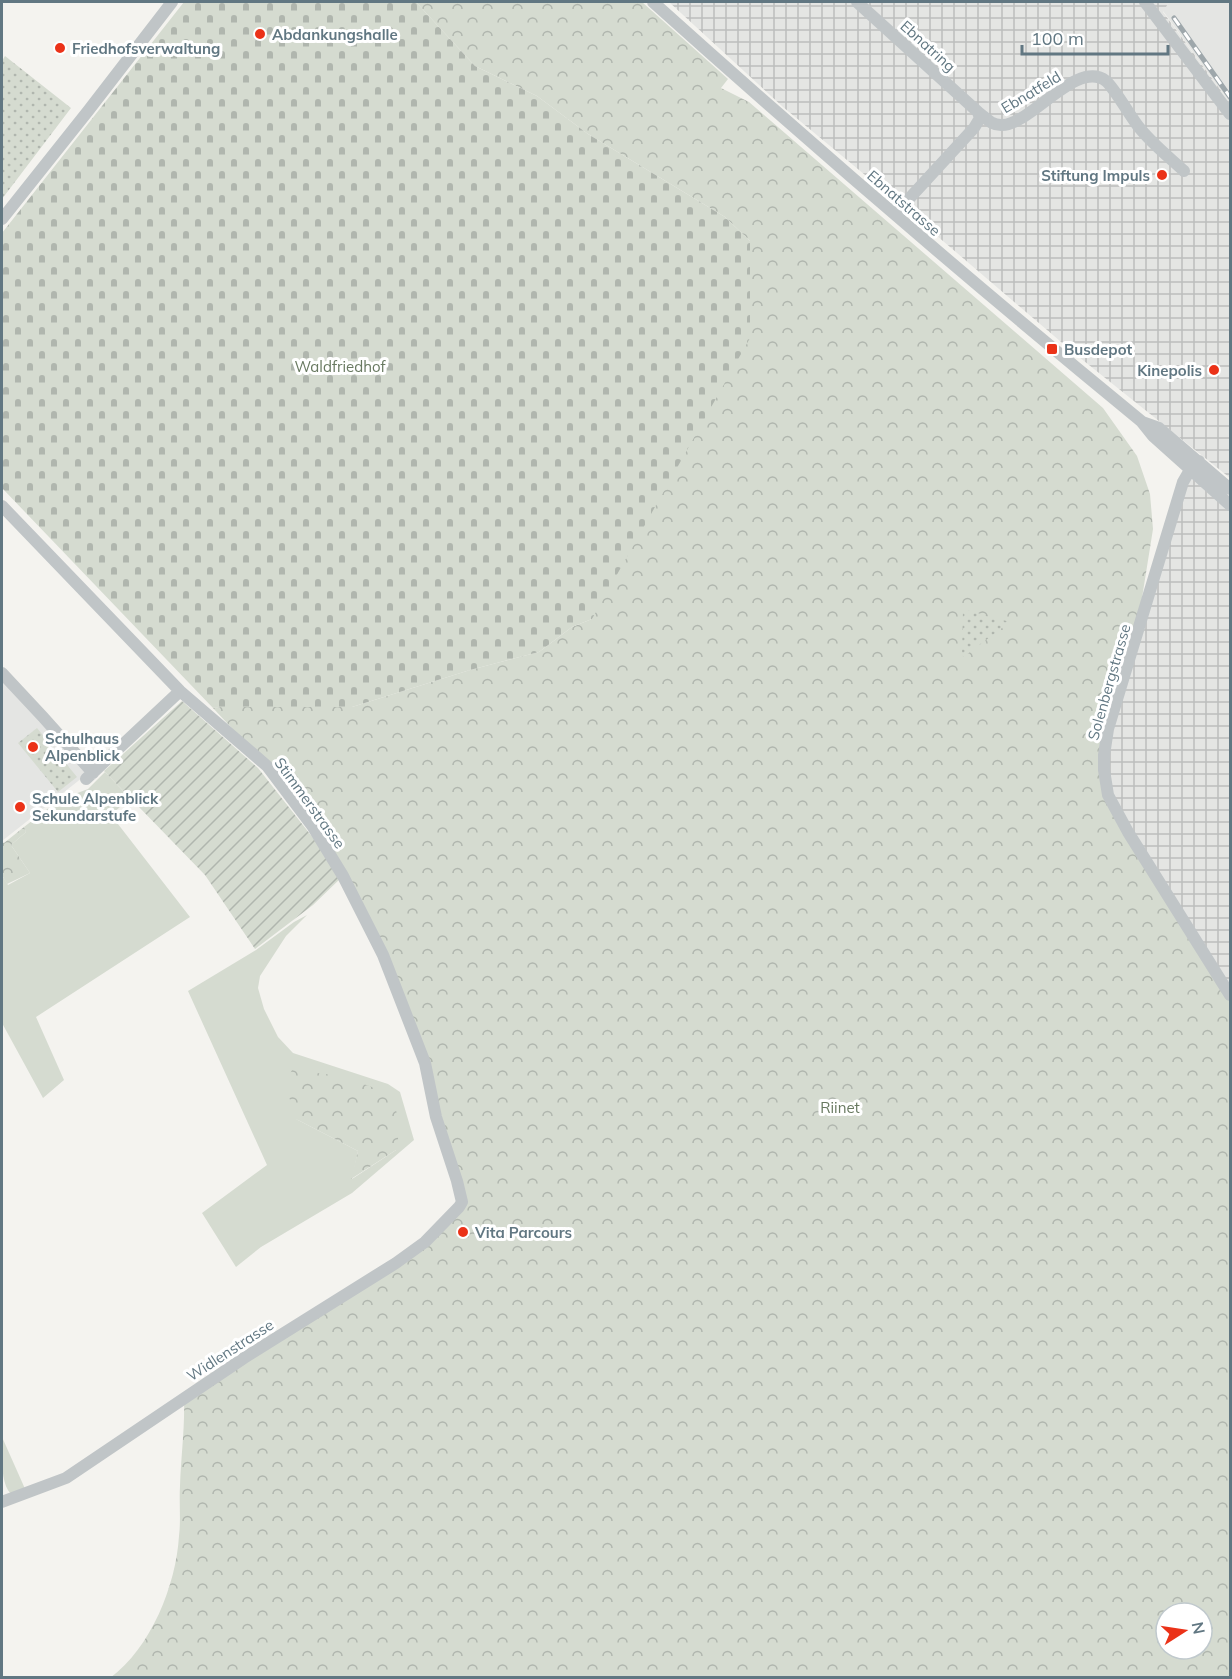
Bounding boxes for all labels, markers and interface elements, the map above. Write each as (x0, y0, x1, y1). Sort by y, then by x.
street label: Ebnatring (896, 16, 960, 76)
scale bar (1022, 18, 1168, 56)
place label: Abdankungshalle (272, 25, 398, 44)
marker: Abdankungshalle (253, 27, 267, 41)
text: 100 m (1031, 27, 1084, 50)
place label: Friedhofsverwaltung (72, 39, 220, 58)
marker: Friedhofsverwaltung (53, 41, 67, 55)
street label: Ebnatfeld (998, 67, 1064, 117)
street label: Ebnatstrasse (863, 166, 945, 240)
place label: Stiftung Impuls (1041, 166, 1150, 185)
marker: Stiftung Impuls (1155, 168, 1169, 182)
place label: Busdepot (1064, 340, 1132, 359)
marker: Busdepot (1045, 342, 1059, 356)
park label: Waldfriedhof (295, 357, 386, 376)
place label: Kinepolis (1137, 361, 1202, 380)
marker: Kinepolis (1207, 363, 1221, 377)
street label: Solenbergstrasse (1083, 622, 1135, 742)
place label: Schulhaus Alpenblick (45, 729, 120, 765)
marker: Schulhaus Alpenblick (26, 740, 40, 754)
street label: Stimmerstrasse (271, 754, 349, 852)
place label: Schule Alpenblick Sekundarstufe (32, 789, 159, 825)
marker: Schule Alpenblick Sekundarstufe (13, 800, 27, 814)
park label: Riinet (820, 1098, 860, 1117)
place label: Vita Parcours (474, 1223, 572, 1242)
marker: Vita Parcours (456, 1225, 470, 1239)
street label: Widlenstrasse (183, 1315, 277, 1385)
north arrow (1154, 1601, 1214, 1661)
text: N (1188, 1620, 1210, 1636)

